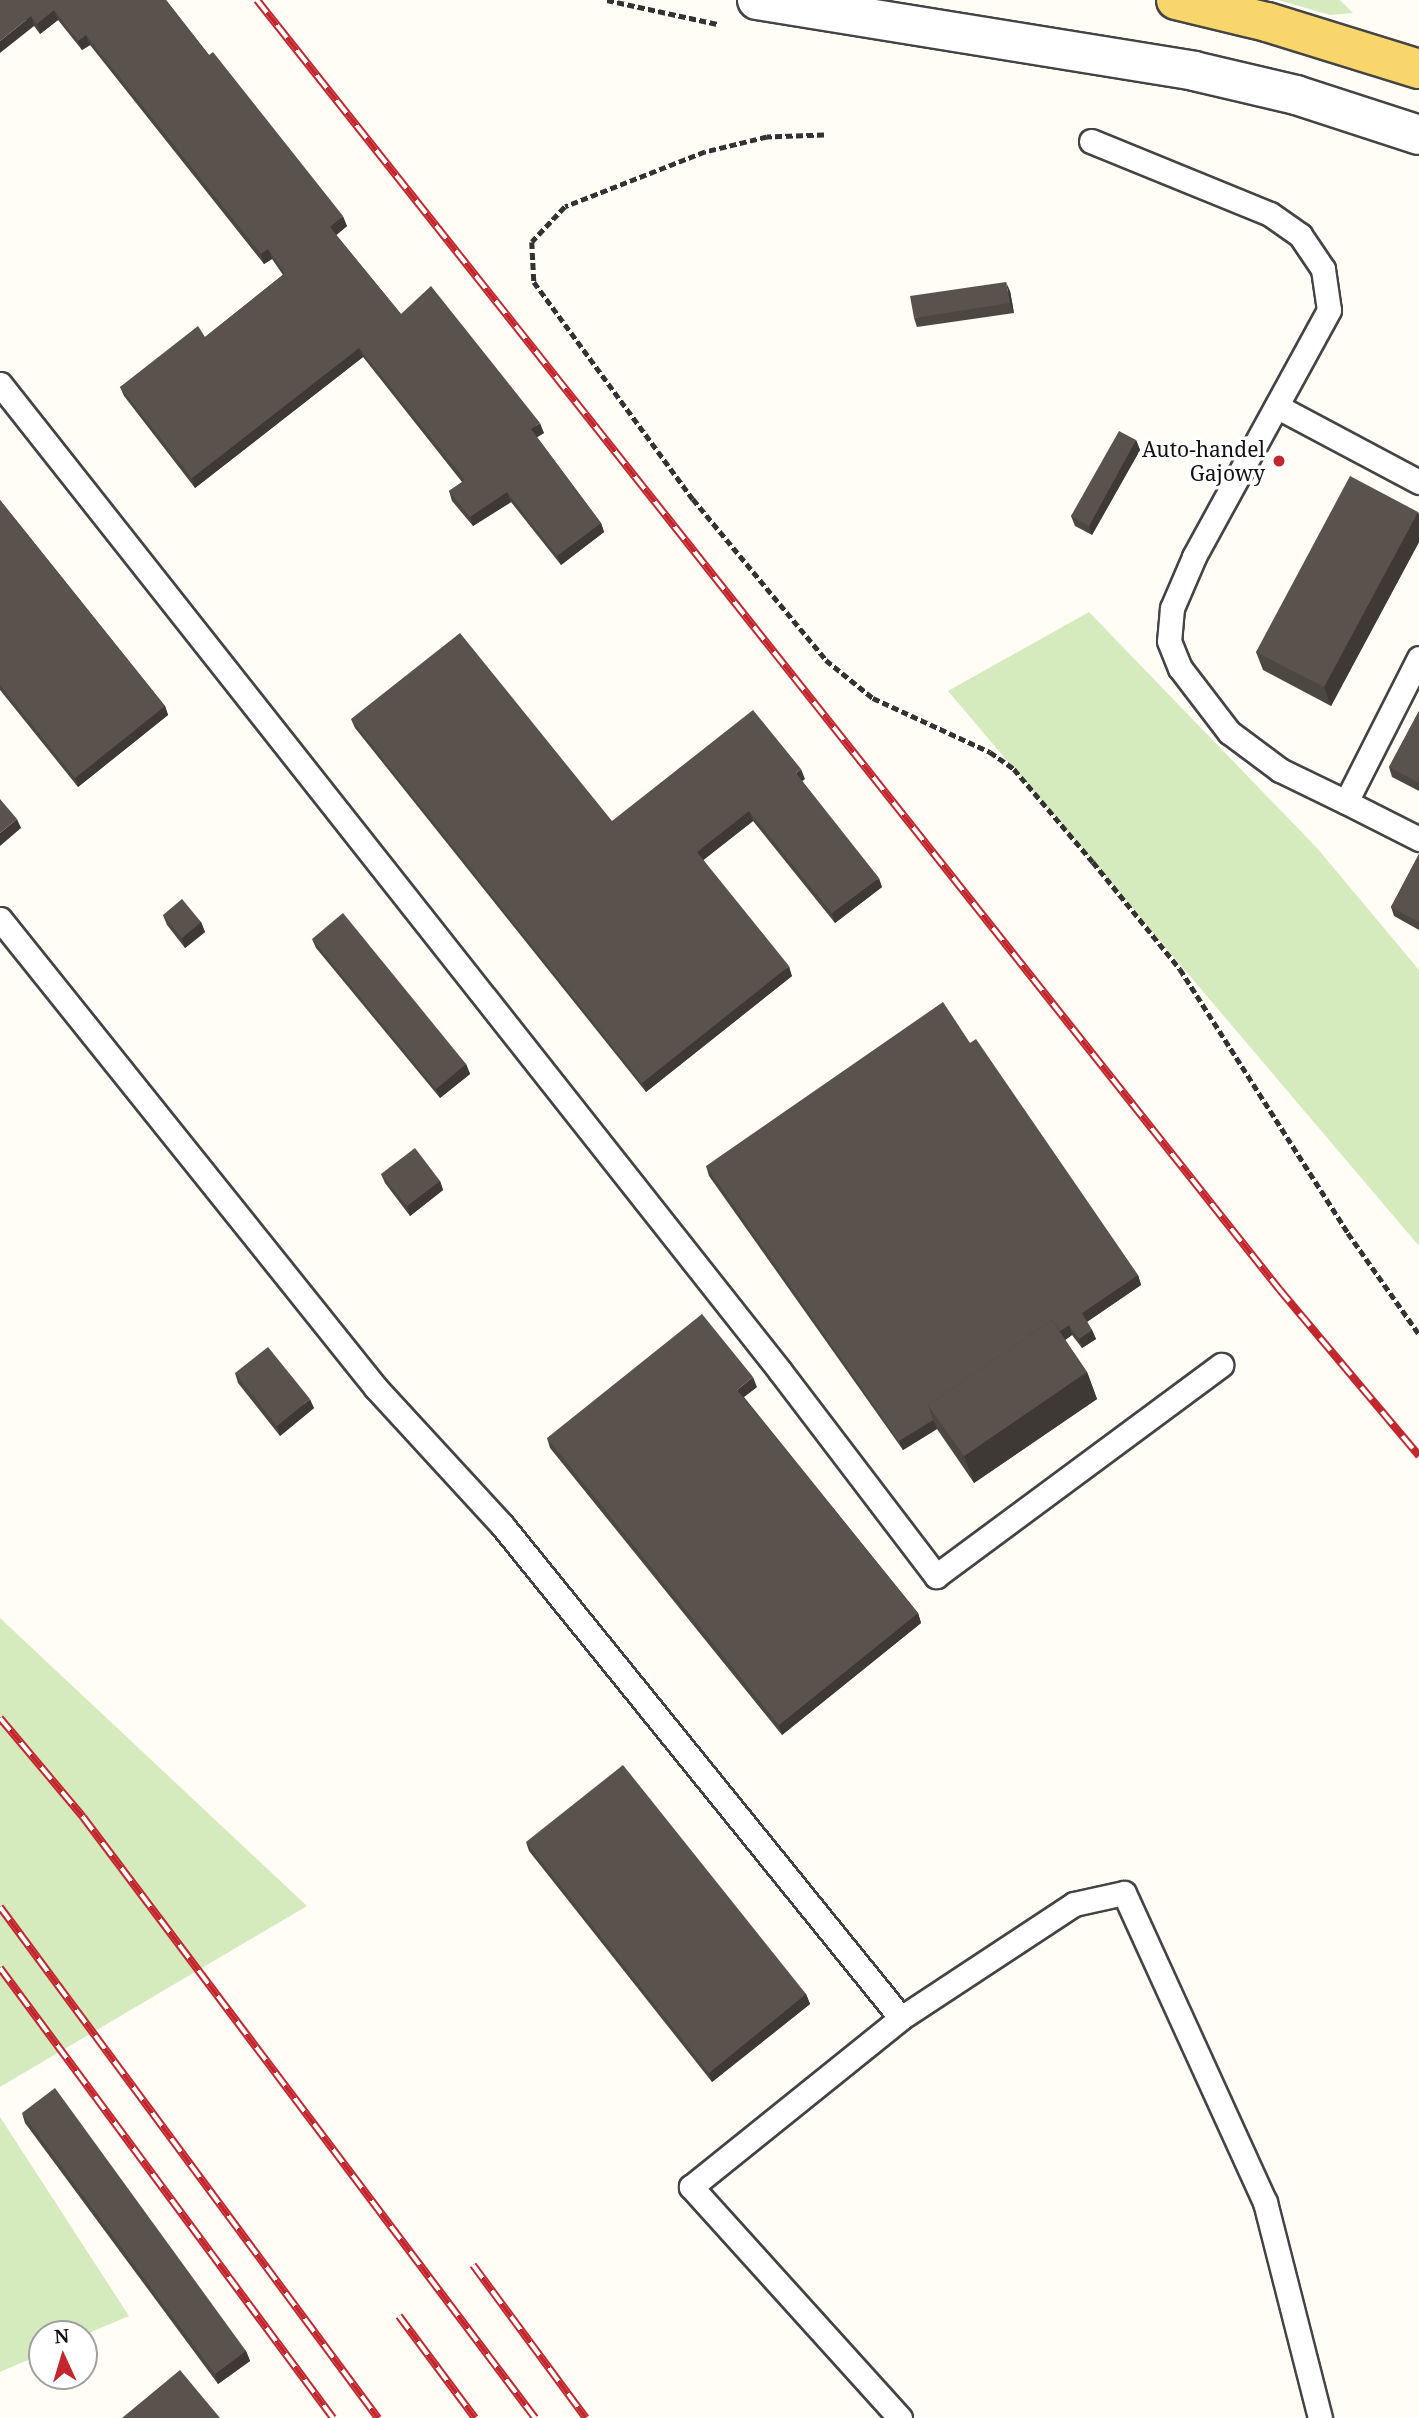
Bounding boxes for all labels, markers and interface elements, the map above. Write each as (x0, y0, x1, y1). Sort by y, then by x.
place label: Auto-handel Gajowy (1142, 436, 1265, 486)
marker: Auto-handel Gajowy (1271, 453, 1287, 469)
north arrow (28, 2320, 98, 2390)
text: N (53, 2323, 70, 2350)

